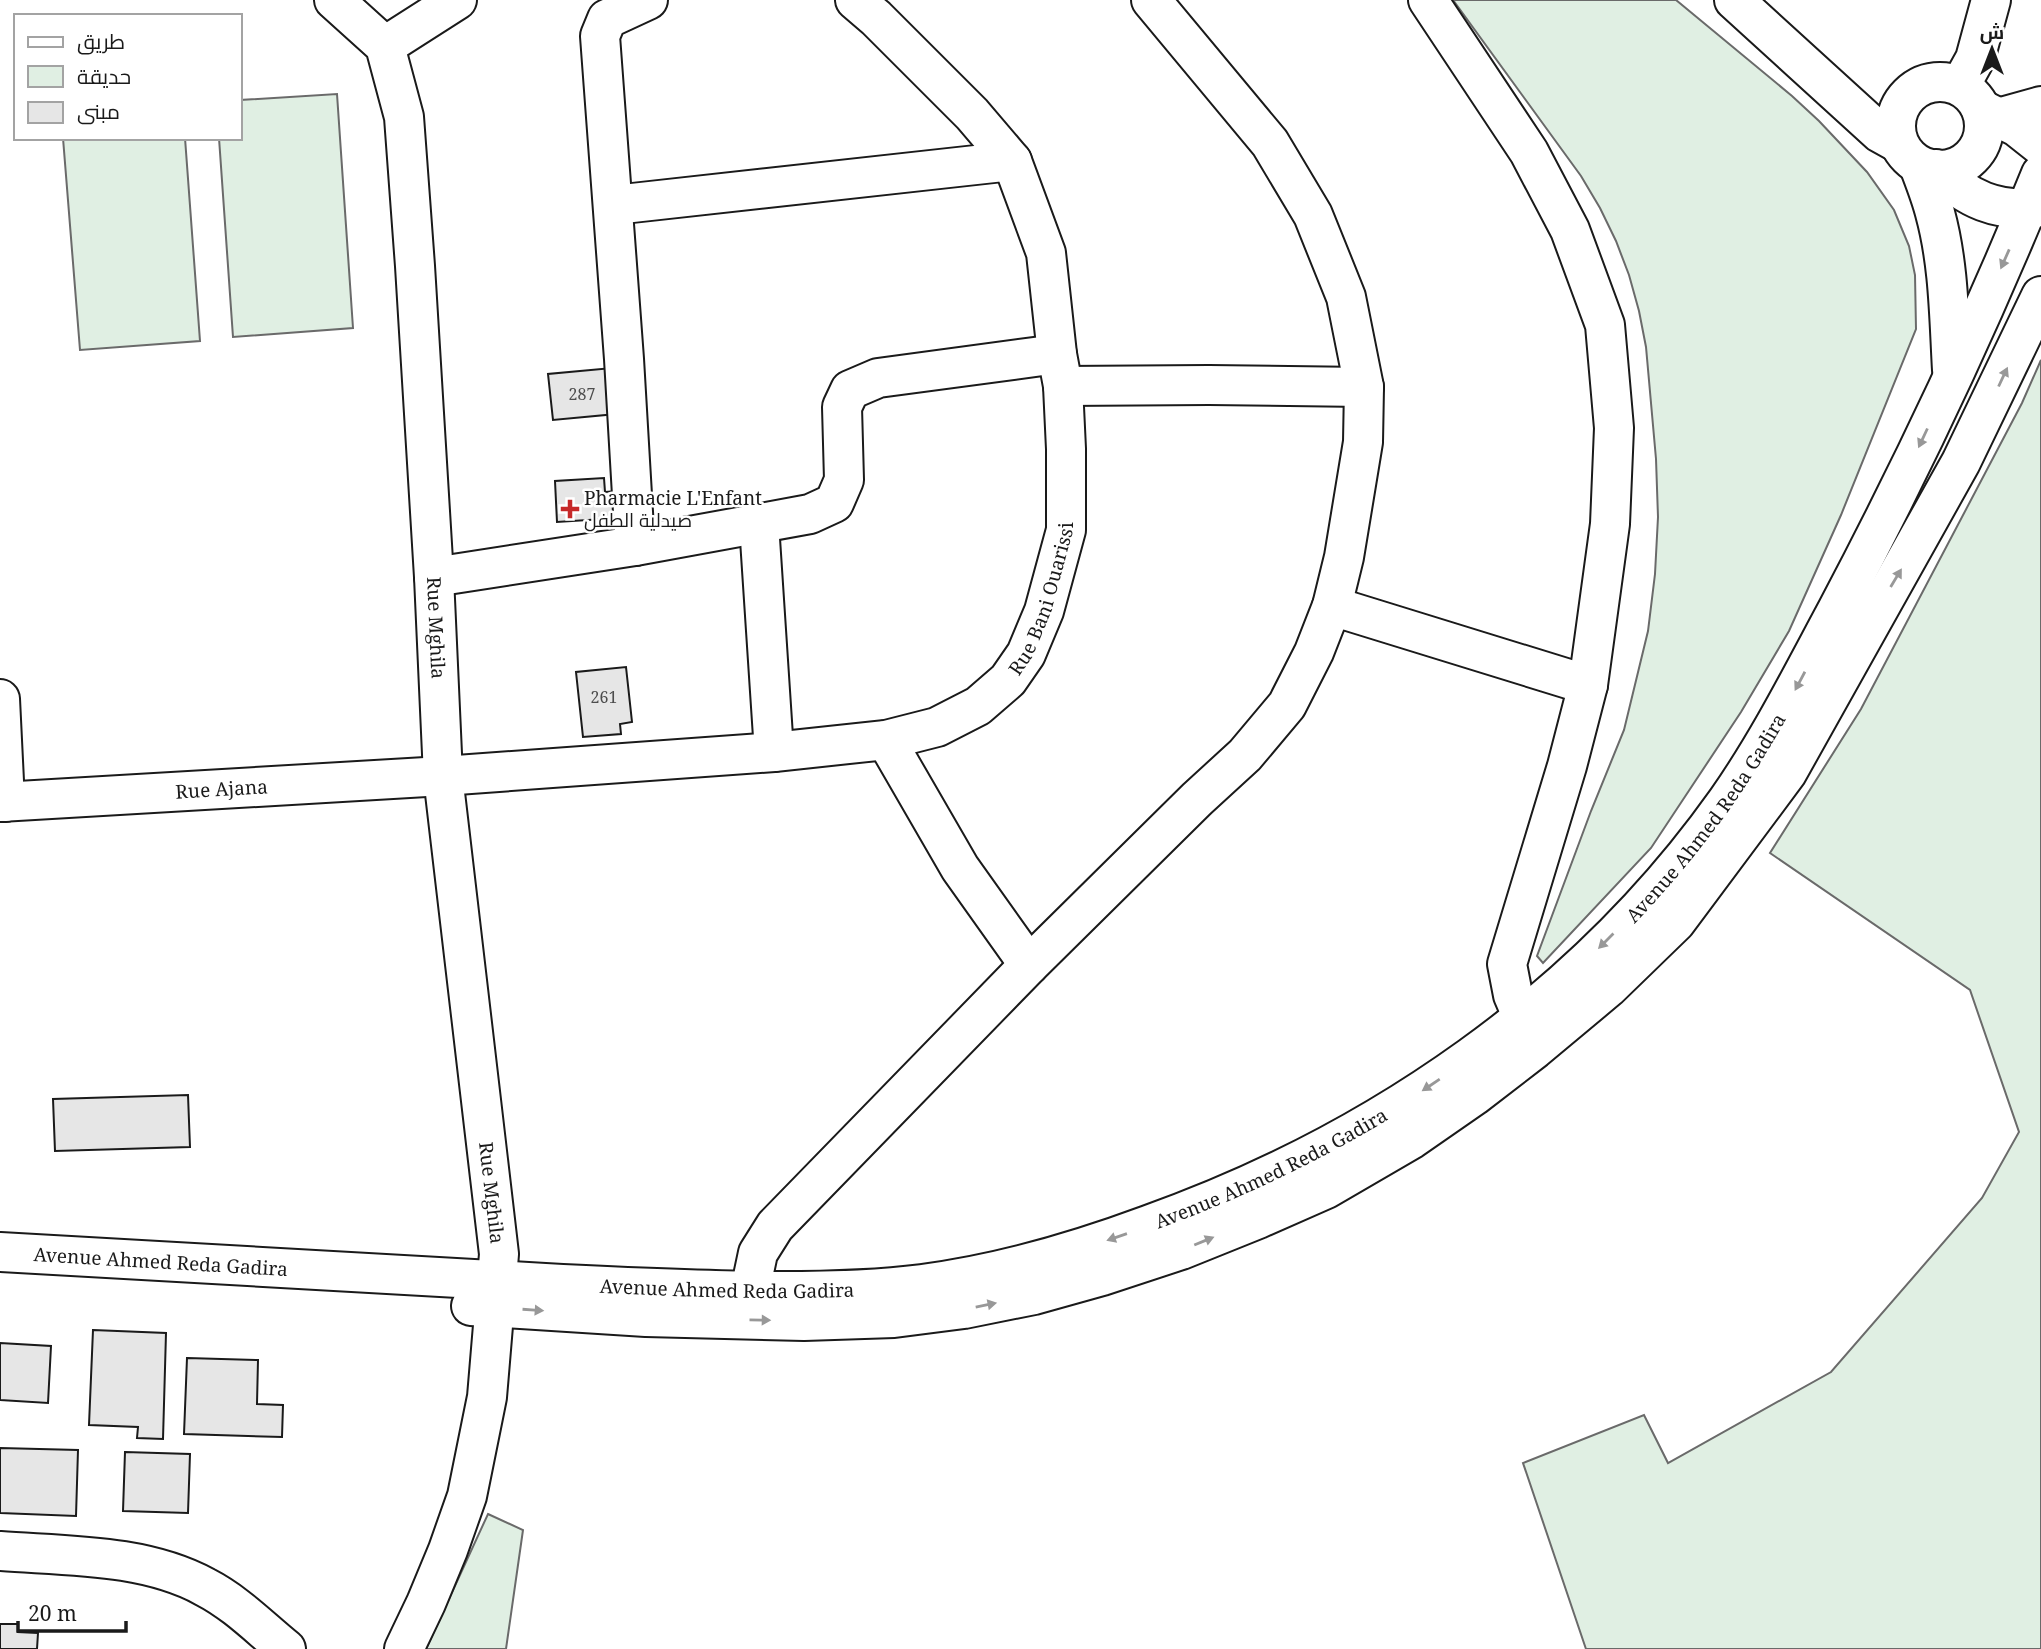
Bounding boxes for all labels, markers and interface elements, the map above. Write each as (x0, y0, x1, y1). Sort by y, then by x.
legend (14, 14, 242, 140)
north arrow (1957, 14, 2027, 84)
text: ش (1980, 19, 2004, 45)
text: طريق (77, 27, 125, 55)
text: حديقة (77, 62, 131, 90)
text: مبنى (77, 97, 120, 125)
one-way arrow (1999, 249, 2011, 269)
one-way arrow (1997, 367, 2009, 387)
house number: 287 (569, 383, 595, 405)
one-way arrow (1917, 428, 1929, 448)
place label: Pharmacie L'Enfant صيدلية الطفل (584, 485, 762, 533)
marker: Pharmacie L'Enfant صيدلية الطفل (562, 501, 578, 517)
street label: Rue Bani Ouarissi (1002, 522, 1079, 680)
one-way arrow (1890, 568, 1902, 587)
street label: Rue Mghila (421, 576, 452, 680)
one-way arrow (1794, 671, 1805, 691)
house number: 261 (591, 686, 617, 708)
street label: Avenue Ahmed Reda Gadira (1620, 709, 1792, 928)
street label: Rue Ajana (175, 773, 269, 805)
one-way arrow (1599, 932, 1615, 949)
one-way arrow (1422, 1078, 1440, 1092)
street label: Avenue Ahmed Reda Gadira (1151, 1102, 1392, 1234)
street label: Rue Mghila (473, 1140, 511, 1245)
one-way arrow (1106, 1232, 1127, 1243)
one-way arrow (1194, 1235, 1215, 1246)
street label: Avenue Ahmed Reda Gadira (33, 1241, 288, 1282)
street label: Avenue Ahmed Reda Gadira (599, 1273, 855, 1304)
one-way arrow (976, 1299, 998, 1310)
one-way arrow (522, 1305, 544, 1316)
one-way arrow (749, 1314, 771, 1325)
scale bar (18, 1590, 126, 1634)
text: 20 m (28, 1599, 77, 1627)

